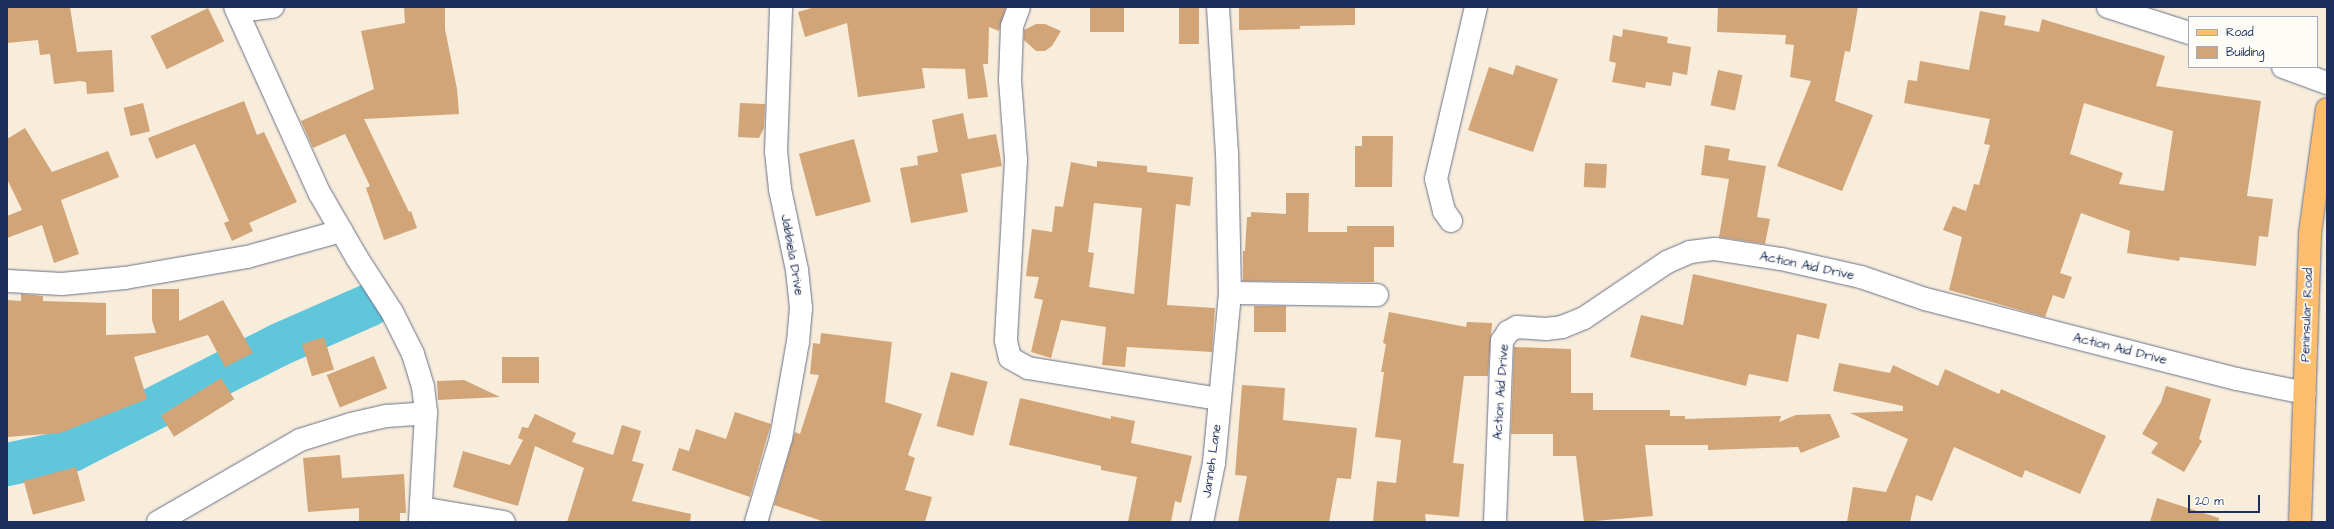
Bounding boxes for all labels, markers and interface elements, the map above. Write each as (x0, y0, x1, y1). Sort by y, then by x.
legend (2188, 16, 2318, 68)
text: Road (2226, 24, 2254, 41)
text: Building (2226, 44, 2264, 61)
street label: Jabbiela Drive (777, 213, 807, 297)
street label: Action Aid Drive (1758, 248, 1856, 284)
street label: Peninsular Road (2298, 268, 2316, 362)
street label: Action Aid Drive (2071, 330, 2169, 368)
street label: Action Aid Drive (1490, 343, 1512, 441)
street label: Janneh Lane (1199, 423, 1225, 499)
scale bar (2190, 487, 2262, 513)
text: 20 m (2195, 493, 2224, 510)

